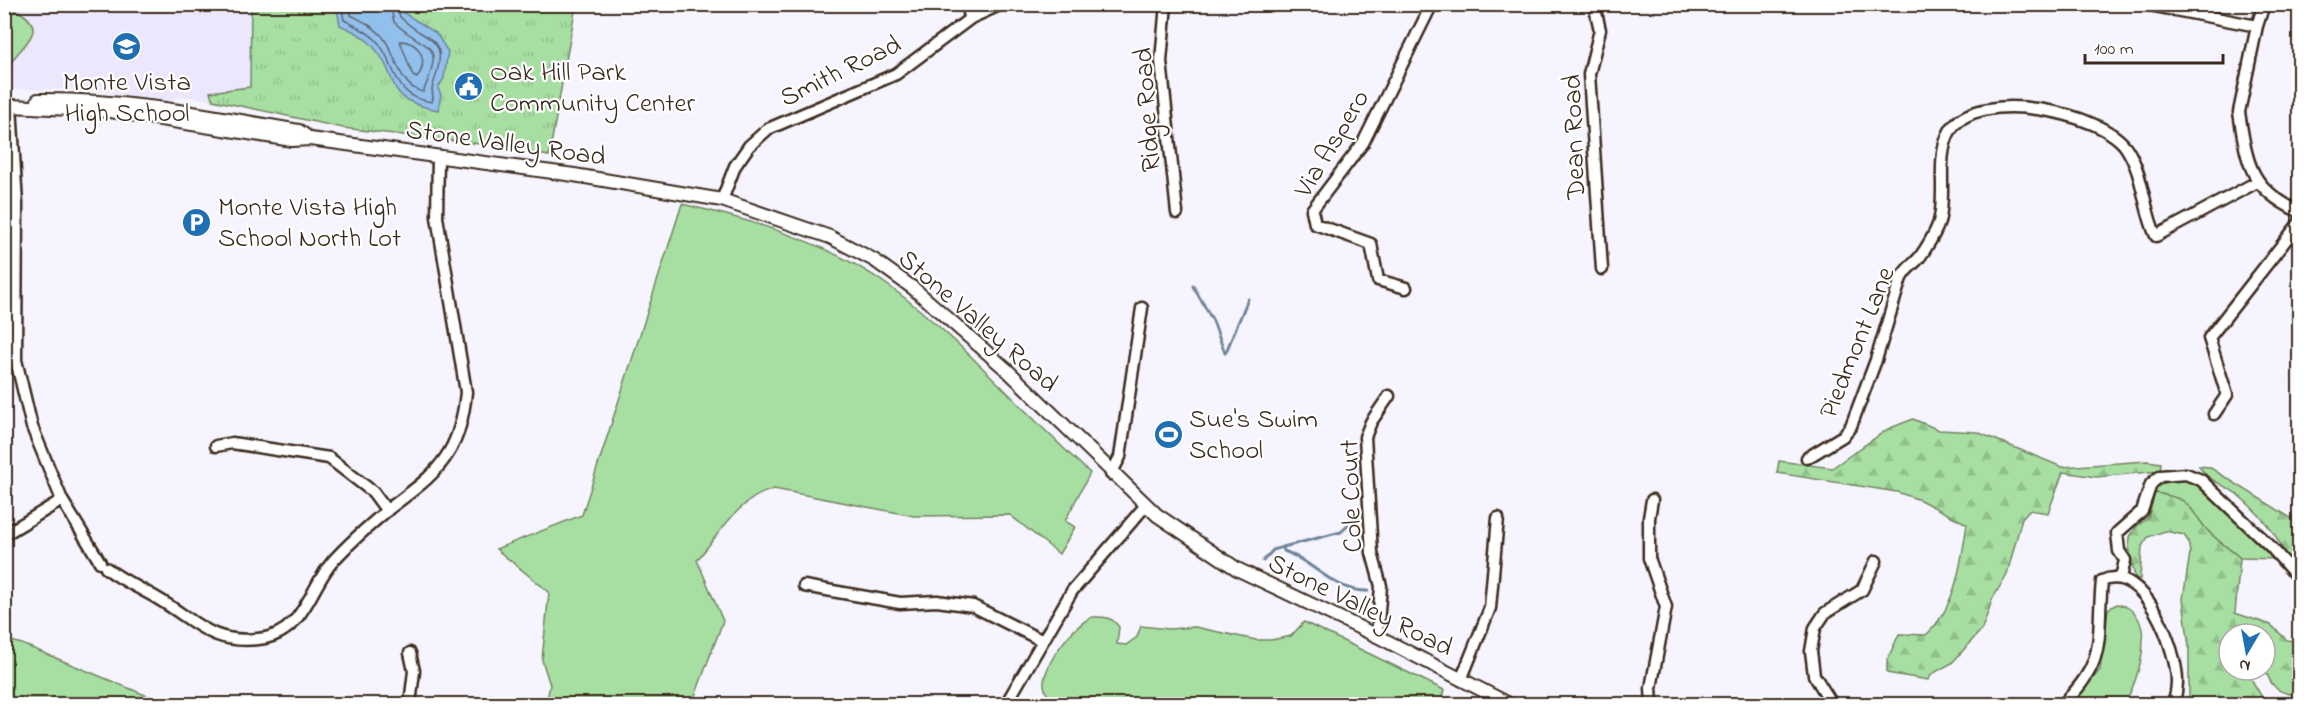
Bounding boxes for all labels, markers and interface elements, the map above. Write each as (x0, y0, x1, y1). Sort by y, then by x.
street label: Smith Road (774, 26, 908, 118)
scale bar (2085, 27, 2223, 65)
school or university icon: Monte Vista High School (111, 30, 143, 62)
text: 100 m (2094, 37, 2134, 63)
street label: Ridge Road (1125, 46, 1172, 173)
place label: Oak Hill Park Community Center (490, 54, 696, 124)
place label: Monte Vista High School (63, 64, 191, 134)
public building icon: Oak Hill Park Community Center (453, 71, 485, 103)
street label: Dean Road (1554, 74, 1597, 201)
street label: Via Aspero (1285, 83, 1381, 207)
street label: Stone Valley Road (403, 111, 608, 178)
place label: Monte Vista High School North Lot (218, 189, 401, 259)
parking icon: Monte Vista High School North Lot (181, 206, 213, 238)
street label: Stone Valley Road (889, 241, 1066, 403)
street label: Piedmont Lane (1810, 261, 1907, 425)
place label: Sue's Swim School (1189, 401, 1318, 471)
sports icon: Sue's Swim School (1152, 418, 1184, 450)
street label: Cole Court (1331, 439, 1374, 553)
street label: Stone Valley Road (1261, 545, 1459, 668)
north arrow (2217, 622, 2277, 682)
text: N (2237, 652, 2252, 678)

